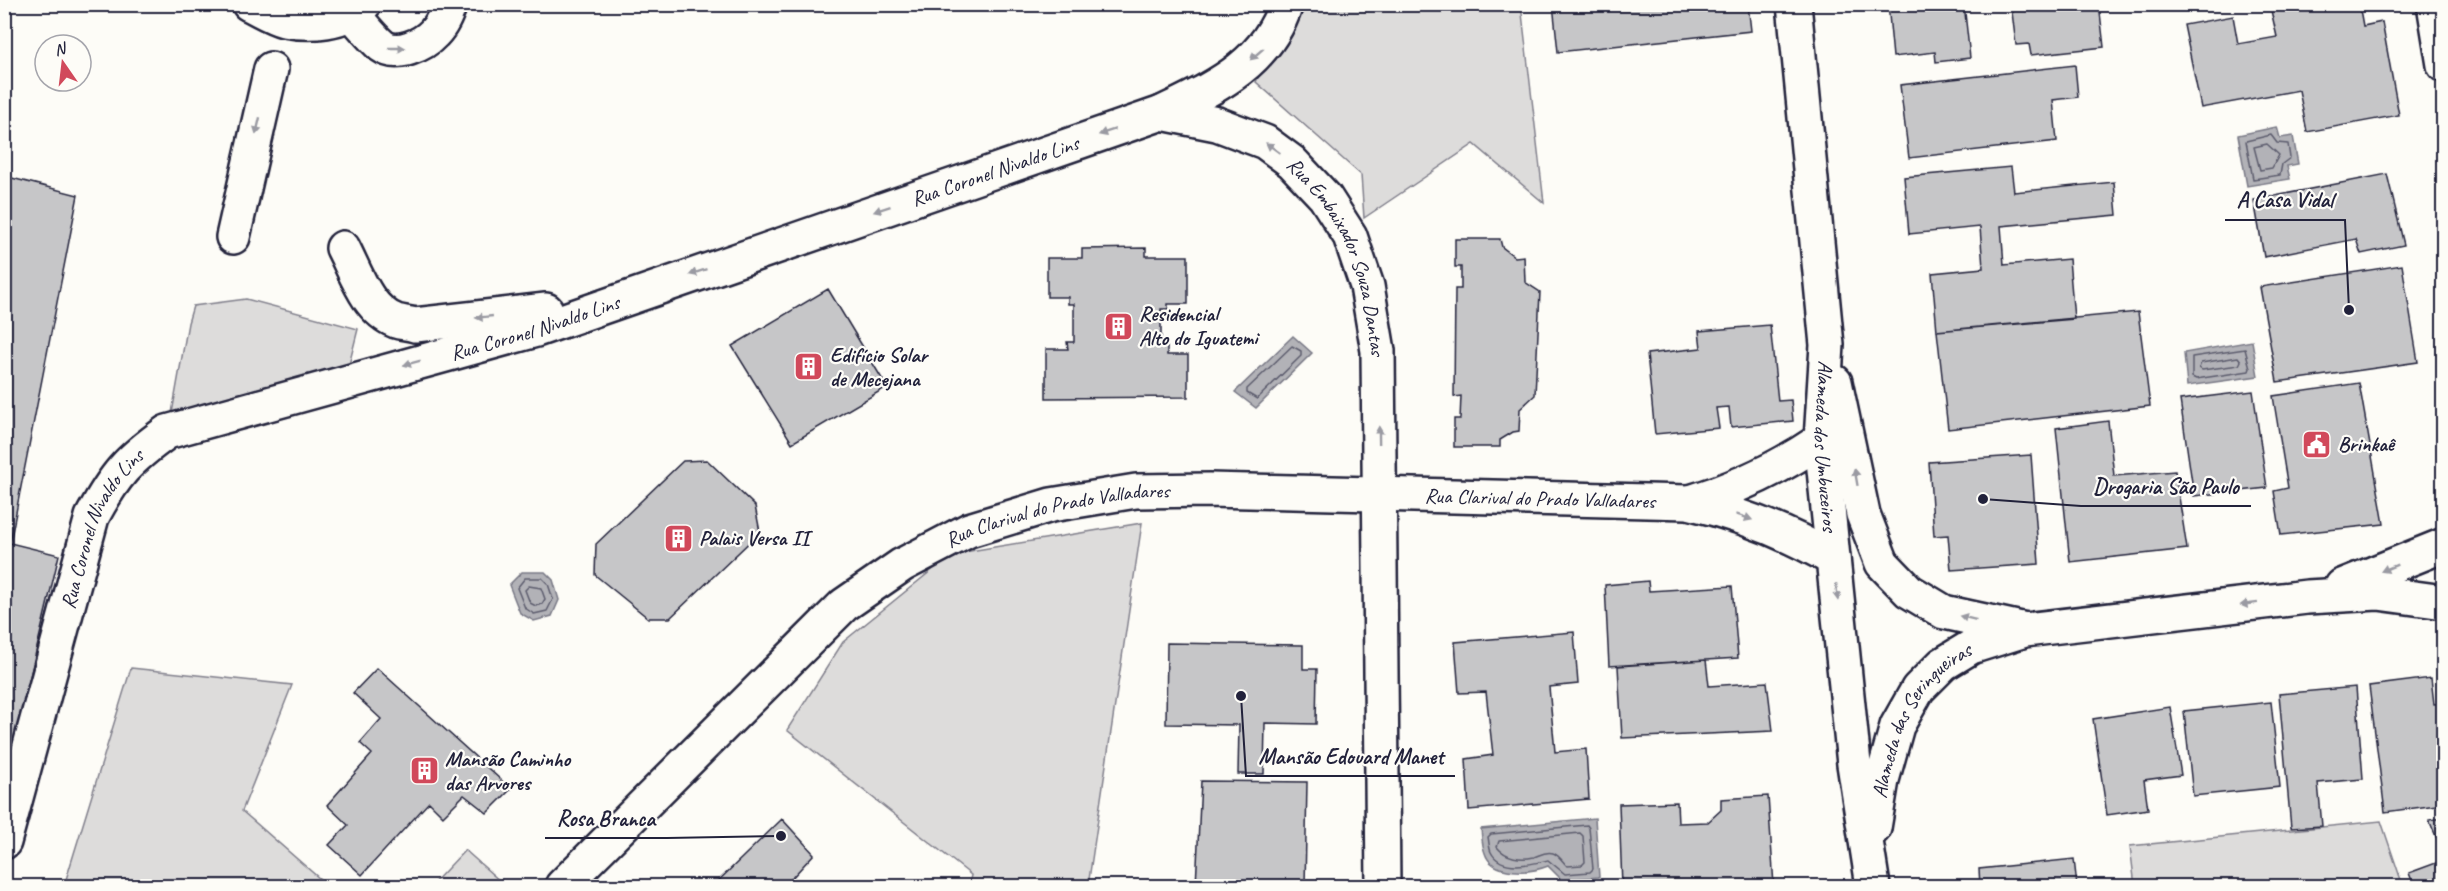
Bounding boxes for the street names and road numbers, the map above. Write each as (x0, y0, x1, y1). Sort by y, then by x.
street label: Rua Coronel Nivaldo Lins (908, 129, 1084, 212)
street label: Rua Embaixador Souza Dantas (1281, 152, 1391, 358)
street label: Rua Coronel Nivaldo Lins (448, 288, 625, 366)
street label: Alameda dos Umbuzeiros (1808, 360, 1843, 535)
street label: Rua Coronel Nivaldo Lins (55, 442, 150, 612)
street label: Rua Clarival do Prado Valladares (940, 477, 1171, 553)
street label: Rua Clarival do Prado Valladares (1424, 482, 1657, 514)
street label: Alameda das Seringueiras (1866, 636, 1978, 800)

